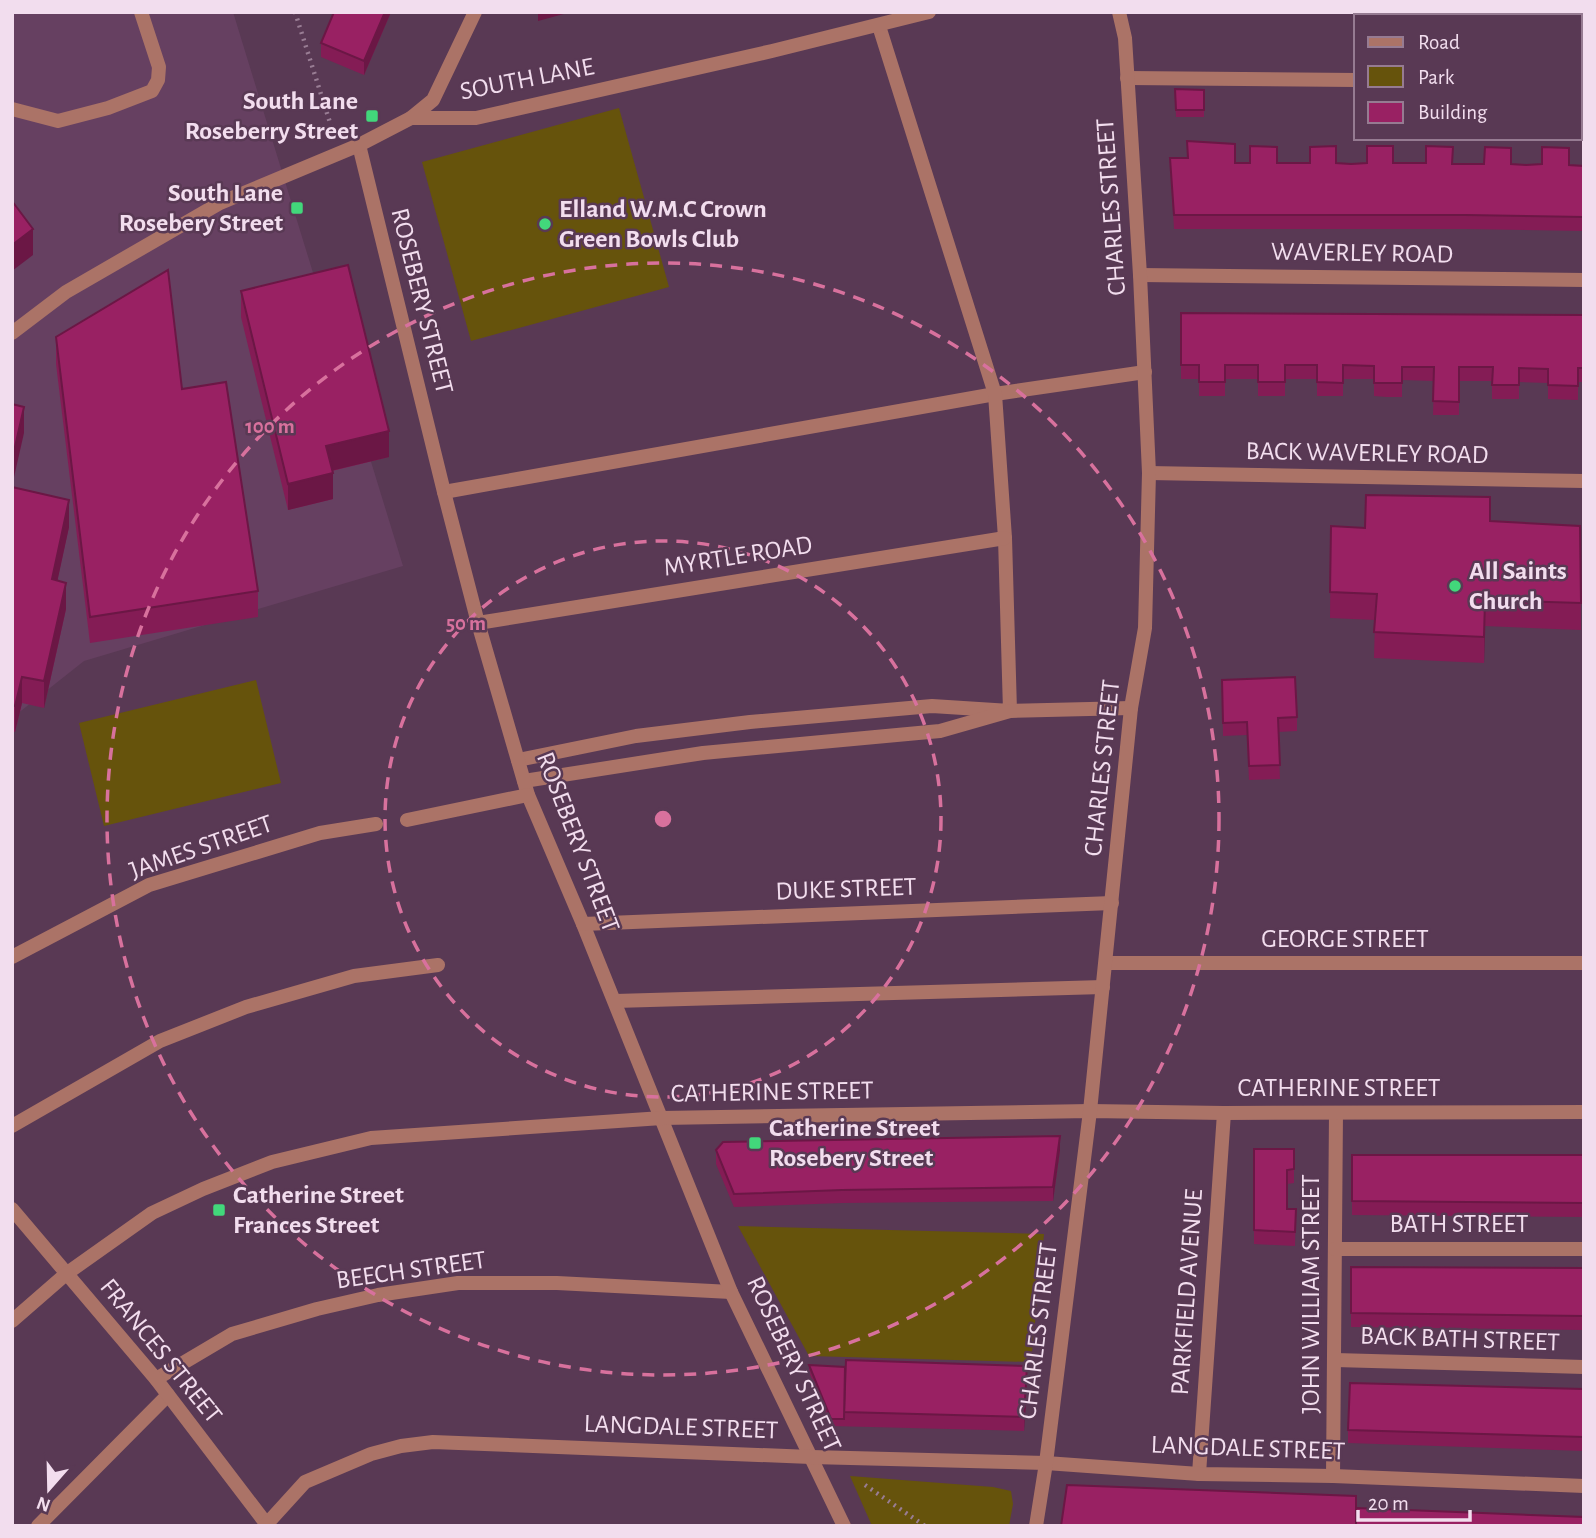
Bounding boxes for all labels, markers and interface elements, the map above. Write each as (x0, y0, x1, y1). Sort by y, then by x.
legend (1354, 14, 1582, 140)
text: Road (1418, 32, 1460, 53)
street label: SOUTH LANE (458, 53, 596, 105)
text: Park (1418, 67, 1455, 88)
place label: South Lane Roseberry Street (185, 88, 358, 144)
text: Building (1418, 102, 1488, 123)
marker: South Lane Roseberry Street (364, 108, 380, 124)
street label: CHARLES STREET (1092, 117, 1130, 296)
place label: South Lane Rosebery Street (119, 180, 283, 236)
place label: Elland W.M.C Crown Green Bowls Club (559, 196, 767, 252)
marker: South Lane Rosebery Street (289, 200, 305, 216)
street label: ROSEBERY STREET (386, 205, 458, 397)
marker: Elland W.M.C Crown Green Bowls Club (537, 216, 553, 232)
street label: WAVERLEY ROAD (1271, 238, 1453, 268)
text: 100 m (245, 416, 295, 437)
street label: BACK WAVERLEY ROAD (1245, 438, 1489, 468)
street label: MYRTLE ROAD (662, 531, 814, 581)
place label: All Saints Church (1469, 558, 1567, 614)
marker: All Saints Church (1447, 578, 1463, 594)
text: 50 m (446, 613, 486, 634)
street label: CHARLES STREET (1080, 678, 1124, 858)
street label: ROSEBERY STREET (532, 748, 624, 936)
centre of rings (651, 807, 675, 831)
street label: JAMES STREET (126, 810, 276, 884)
street label: DUKE STREET (775, 874, 917, 904)
street label: GEORGE STREET (1261, 926, 1429, 952)
street label: CATHERINE STREET (1238, 1075, 1441, 1101)
street label: CATHERINE STREET (670, 1077, 874, 1107)
place label: Catherine Street Rosebery Street (769, 1115, 940, 1171)
marker: Catherine Street Rosebery Street (747, 1135, 763, 1151)
street label: JOHN WILLIAM STREET (1298, 1174, 1324, 1414)
place label: Catherine Street Frances Street (233, 1182, 404, 1238)
street label: PARKFIELD AVENUE (1167, 1188, 1207, 1396)
marker: Catherine Street Frances Street (211, 1202, 227, 1218)
street label: BATH STREET (1389, 1211, 1529, 1237)
street label: CHARLES STREET (1014, 1241, 1062, 1421)
street label: BEECH STREET (334, 1247, 488, 1293)
street label: ROSEBERY STREET (742, 1272, 846, 1456)
street label: FRANCES STREET (95, 1274, 227, 1428)
street label: BACK BATH STREET (1360, 1323, 1561, 1355)
street label: LANGDALE STREET (583, 1411, 779, 1443)
street label: LANGDALE STREET (1150, 1432, 1346, 1464)
north arrow (14, 1454, 84, 1524)
scale bar (1358, 1478, 1470, 1522)
text: N (34, 1492, 53, 1515)
text: 20 m (1368, 1493, 1409, 1514)

